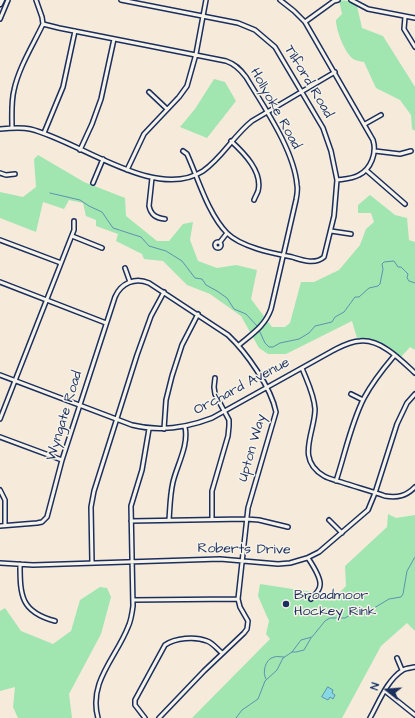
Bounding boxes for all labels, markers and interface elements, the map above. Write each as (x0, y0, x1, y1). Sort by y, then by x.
street label: Tilford Road (280, 43, 336, 121)
street label: Hollyoke Road (246, 65, 304, 153)
street label: Orchard Avenue (191, 355, 293, 419)
street label: Wyngate Road (43, 369, 87, 463)
street label: Upton Way (235, 412, 271, 484)
street label: Roberts Drive (197, 541, 291, 559)
place label: Broadmoor Hockey Rink (294, 588, 376, 620)
marker: Broadmoor Hockey Rink (281, 599, 291, 609)
north arrow (367, 670, 407, 710)
text: N (367, 681, 383, 692)

